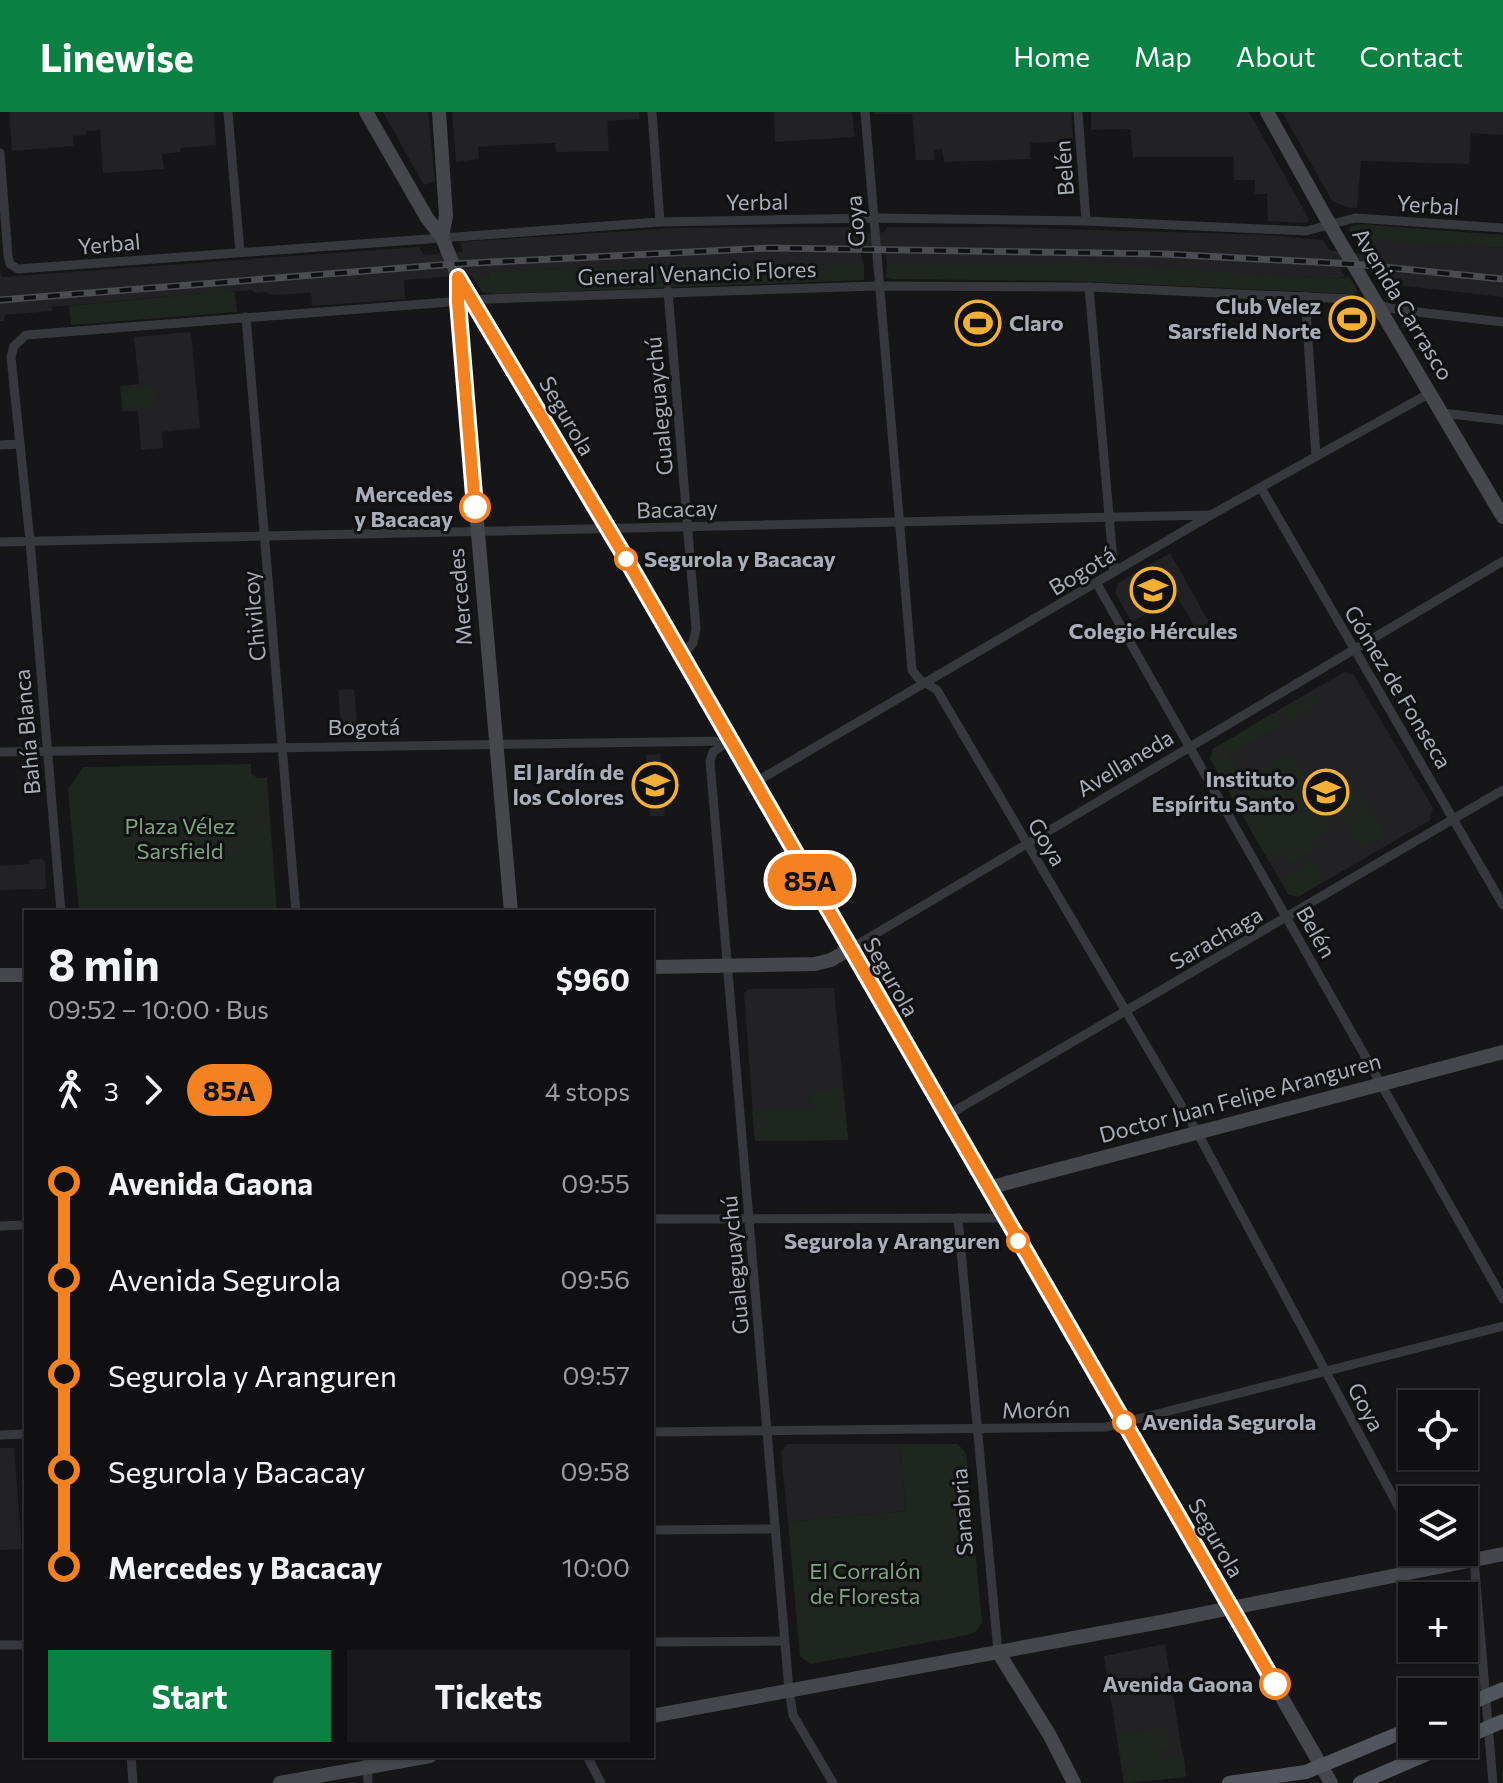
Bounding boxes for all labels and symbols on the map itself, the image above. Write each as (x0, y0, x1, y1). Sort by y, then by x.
street label: Belén (1048, 139, 1079, 197)
street label: Yerbal (725, 187, 789, 216)
street label: Yerbal (1396, 189, 1460, 220)
street label: Goya (839, 194, 870, 248)
street label: Avenida Carrasco (1347, 223, 1460, 385)
street label: Yerbal (76, 227, 141, 260)
street label: General Venancio Flores (577, 255, 817, 290)
place label: Club Velez Sarsfield Norte (1168, 292, 1321, 344)
sports icon: Club Velez Sarsfield Norte (1328, 295, 1376, 343)
sports icon: Claro (954, 299, 1002, 347)
place label: Claro (1009, 309, 1064, 336)
street label: Gualeguaychú (639, 335, 678, 477)
street label: Segurola (534, 371, 601, 460)
place label: Mercedes y Bacacay (354, 480, 453, 532)
marker: Mercedes y Bacacay (460, 492, 490, 522)
street label: Bacacay (636, 494, 718, 523)
street label: Bogotá (1044, 540, 1120, 601)
place label: Segurola y Bacacay (644, 545, 836, 572)
street label: Mercedes (442, 547, 477, 647)
marker: Segurola y Bacacay (615, 548, 637, 570)
school or university icon: Colegio Hércules (1129, 566, 1177, 614)
street label: Chivilcoy (236, 570, 271, 662)
street label: Gómez de Fonseca (1339, 600, 1458, 773)
place label: Colegio Hércules (1068, 617, 1238, 644)
street label: Bahía Blanca (8, 668, 45, 796)
street label: Bogotá (328, 713, 400, 740)
street label: Avellaneda (1072, 723, 1178, 802)
place label: El Jardín de los Colores (513, 758, 624, 810)
school or university icon: El Jardín de los Colores (631, 761, 679, 809)
place label: Instituto Espíritu Santo (1151, 765, 1295, 817)
school or university icon: Instituto Espíritu Santo (1302, 768, 1350, 816)
park label: Plaza Vélez Sarsfield (125, 812, 235, 864)
street label: Goya (1023, 813, 1072, 871)
line badge: 85A (764, 854, 856, 906)
street label: Sarachaga (1165, 900, 1267, 975)
street label: Belén (1291, 901, 1342, 963)
street label: Segurola (858, 932, 925, 1021)
street label: Doctor Juan Felipe Aranguren (1096, 1047, 1384, 1148)
street label: Gualeguaychú (715, 1194, 754, 1336)
place label: Segurola y Aranguren (784, 1227, 1000, 1254)
marker: Segurola y Aranguren (1007, 1230, 1029, 1252)
street label: Goya (1342, 1378, 1390, 1436)
street label: Morón (1002, 1395, 1070, 1424)
place label: Avenida Segurola (1142, 1408, 1316, 1435)
marker: Avenida Segurola (1113, 1411, 1135, 1433)
street label: Sanabria (945, 1467, 978, 1557)
street label: Segurola (1183, 1493, 1250, 1582)
park label: El Corralón de Floresta (809, 1557, 921, 1609)
marker: Avenida Gaona (1260, 1669, 1290, 1699)
place label: Avenida Gaona (1103, 1670, 1253, 1697)

